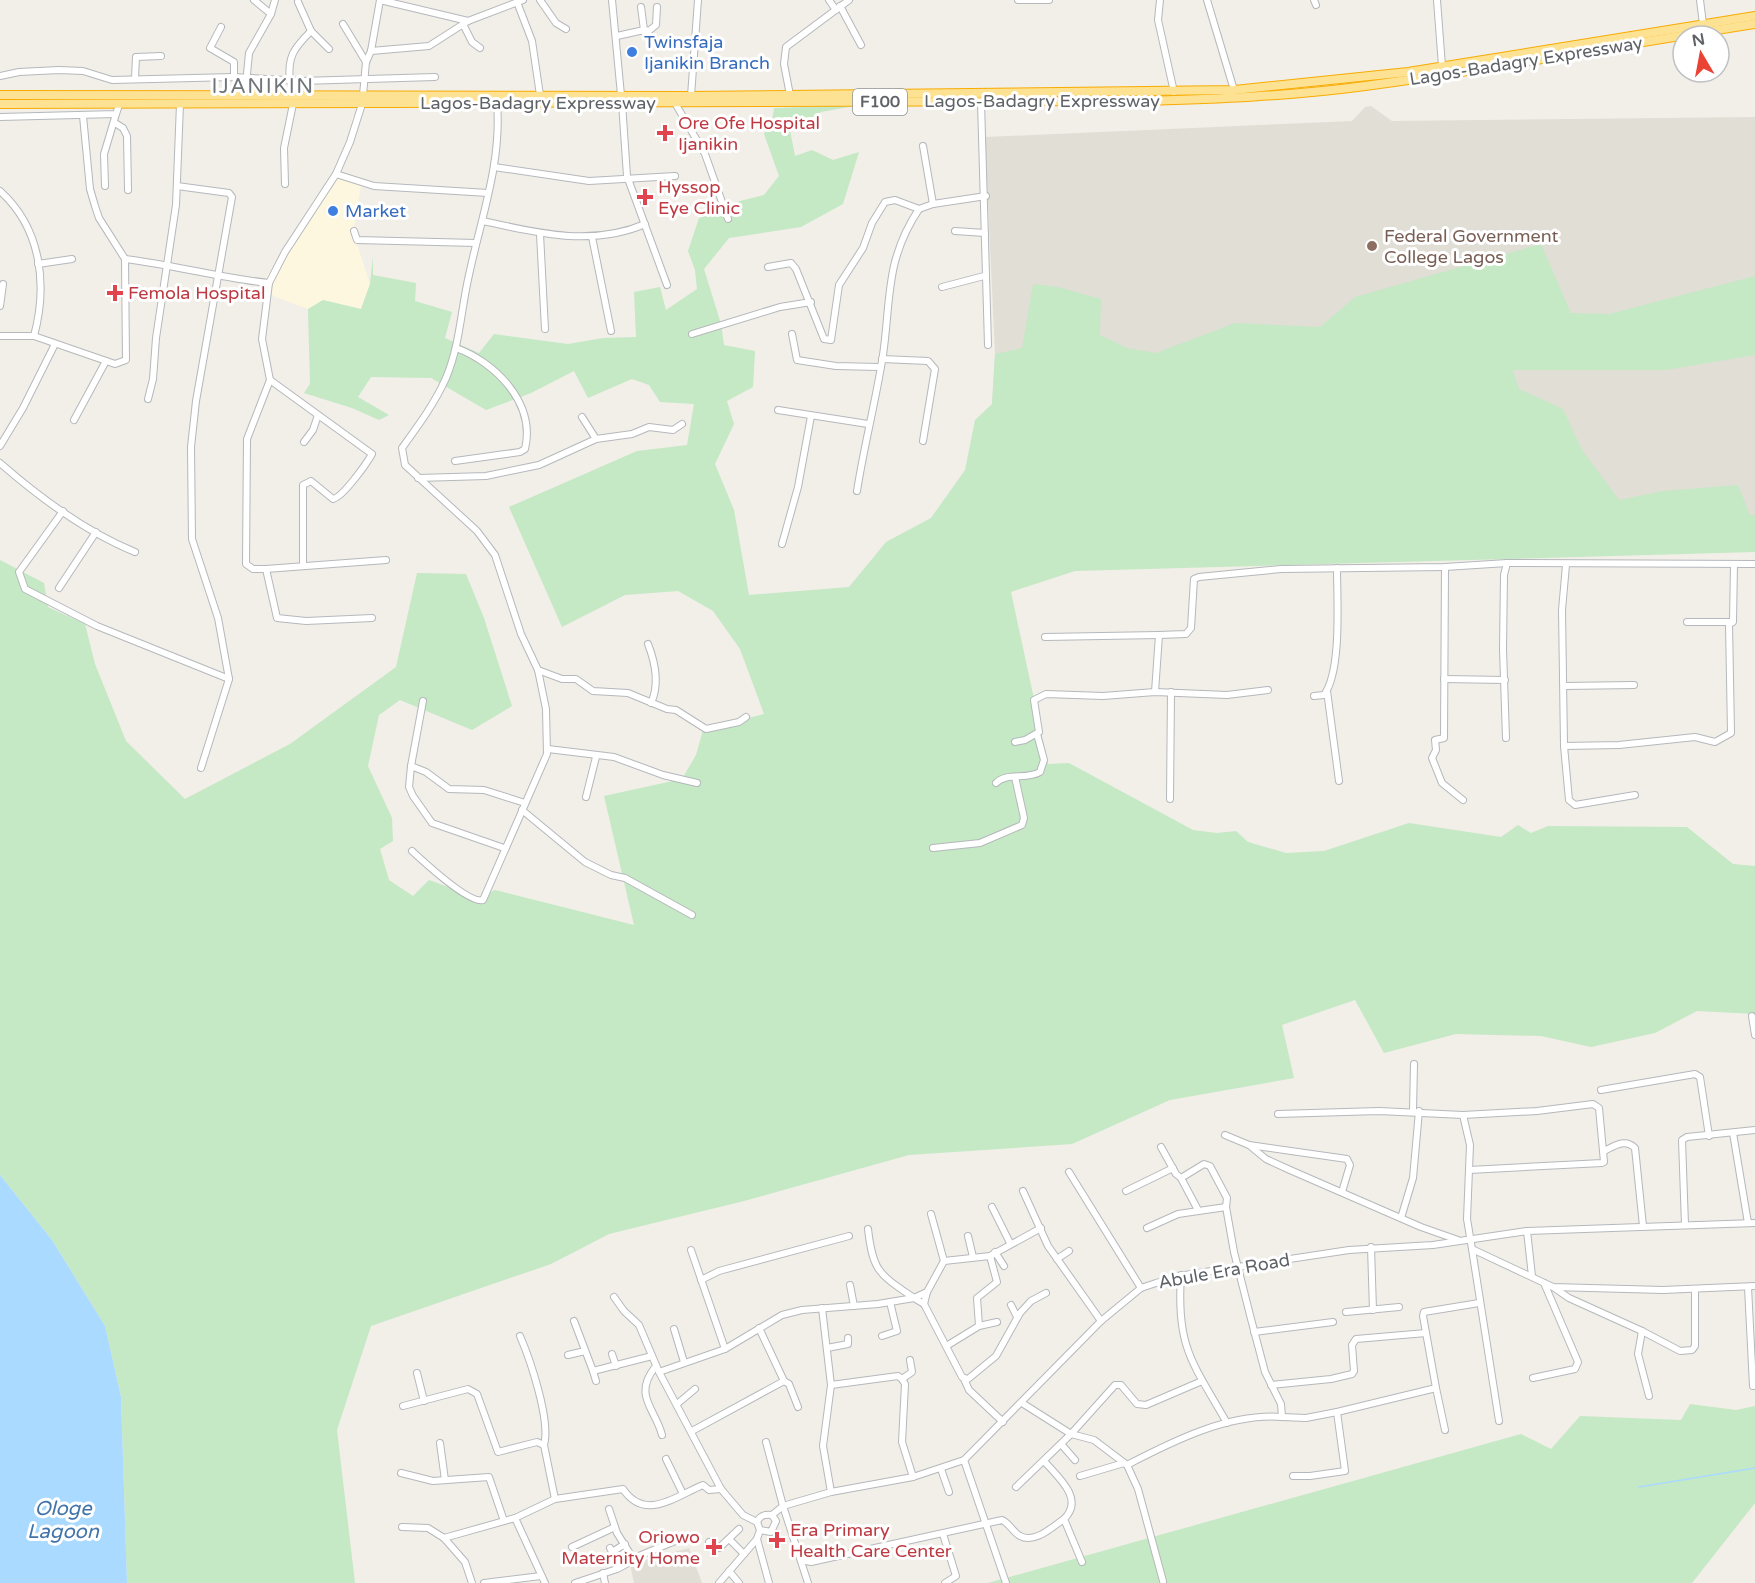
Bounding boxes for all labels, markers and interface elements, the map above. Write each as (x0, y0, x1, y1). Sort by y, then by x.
north arrow (1671, 24, 1731, 84)
text: N (1691, 29, 1707, 51)
place label: Twinsfaja Ijanikin Branch (644, 31, 770, 74)
street label: Lagos-Badagry Expressway (1408, 32, 1644, 90)
marker: Twinsfaja Ijanikin Branch (625, 45, 639, 59)
district label: IJANIKIN (211, 74, 315, 99)
road number: F100 (853, 89, 907, 115)
street label: Lagos-Badagry Expressway (924, 90, 1160, 112)
street label: Lagos-Badagry Expressway (420, 92, 656, 114)
place label: Ore Ofe Hospital Ijanikin (678, 112, 820, 155)
marker: Ore Ofe Hospital Ijanikin (656, 124, 674, 142)
place label: Hyssop Eye Clinic (658, 176, 740, 219)
marker: Hyssop Eye Clinic (636, 188, 654, 206)
place label: Market (345, 200, 406, 222)
marker: Market (326, 204, 340, 218)
place label: Federal Government College Lagos (1384, 225, 1558, 268)
marker: Federal Government College Lagos (1365, 239, 1379, 253)
place label: Femola Hospital (128, 282, 265, 304)
marker: Femola Hospital (106, 284, 124, 302)
street label: Abule Era Road (1156, 1249, 1292, 1293)
water label: Ologe Lagoon (27, 1497, 100, 1544)
place label: Era Primary Health Care Center (790, 1519, 952, 1562)
place label: Oriowo Maternity Home (561, 1526, 700, 1569)
marker: Era Primary Health Care Center (768, 1531, 786, 1549)
marker: Oriowo Maternity Home (705, 1538, 723, 1556)

